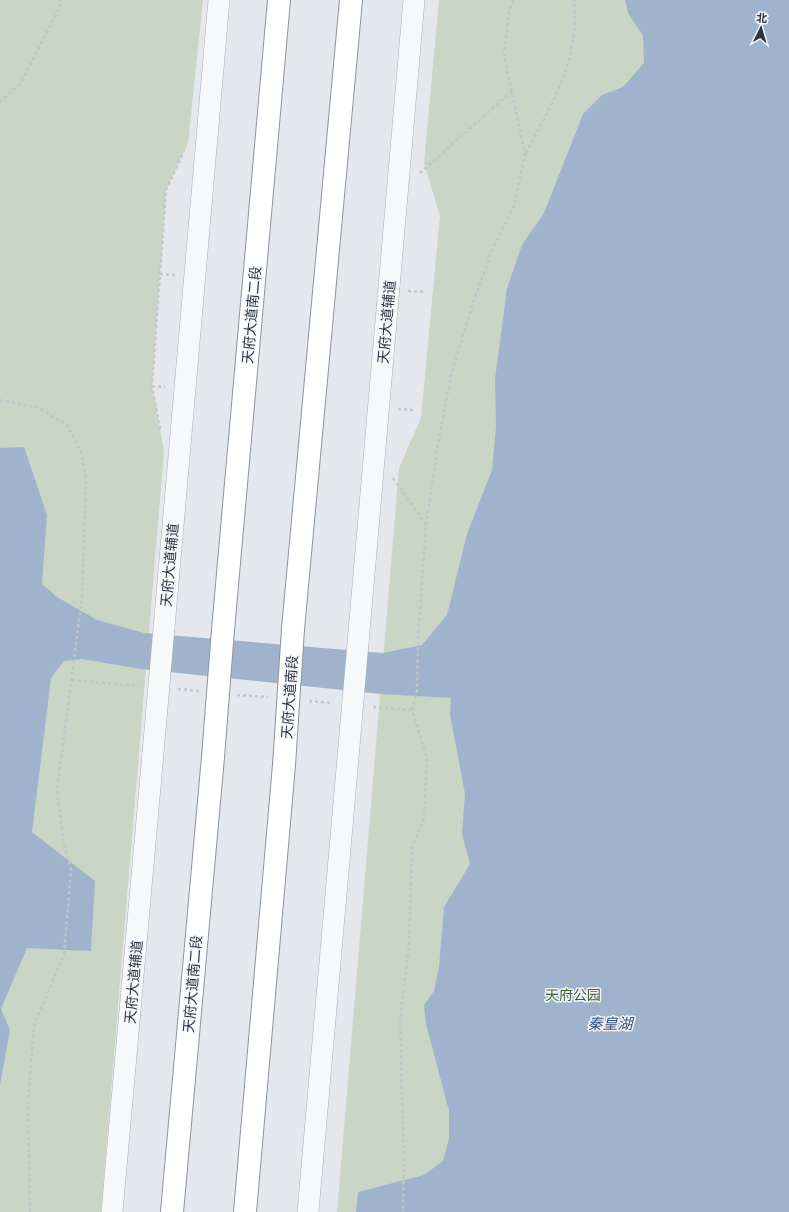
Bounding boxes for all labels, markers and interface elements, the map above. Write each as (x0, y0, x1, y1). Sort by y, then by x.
north arrow (741, 8, 781, 48)
text: 北 (756, 11, 768, 24)
street label: 天府大道南二段 (238, 265, 264, 365)
street label: 天府大道辅道 (374, 279, 398, 365)
street label: 天府大道辅道 (157, 522, 181, 608)
street label: 天府大道南段 (278, 655, 300, 739)
street label: 天府大道南二段 (179, 934, 205, 1034)
street label: 天府大道辅道 (121, 939, 145, 1025)
park label: 天府公园 (545, 986, 601, 1003)
water label: 秦皇湖 (587, 1014, 634, 1032)

